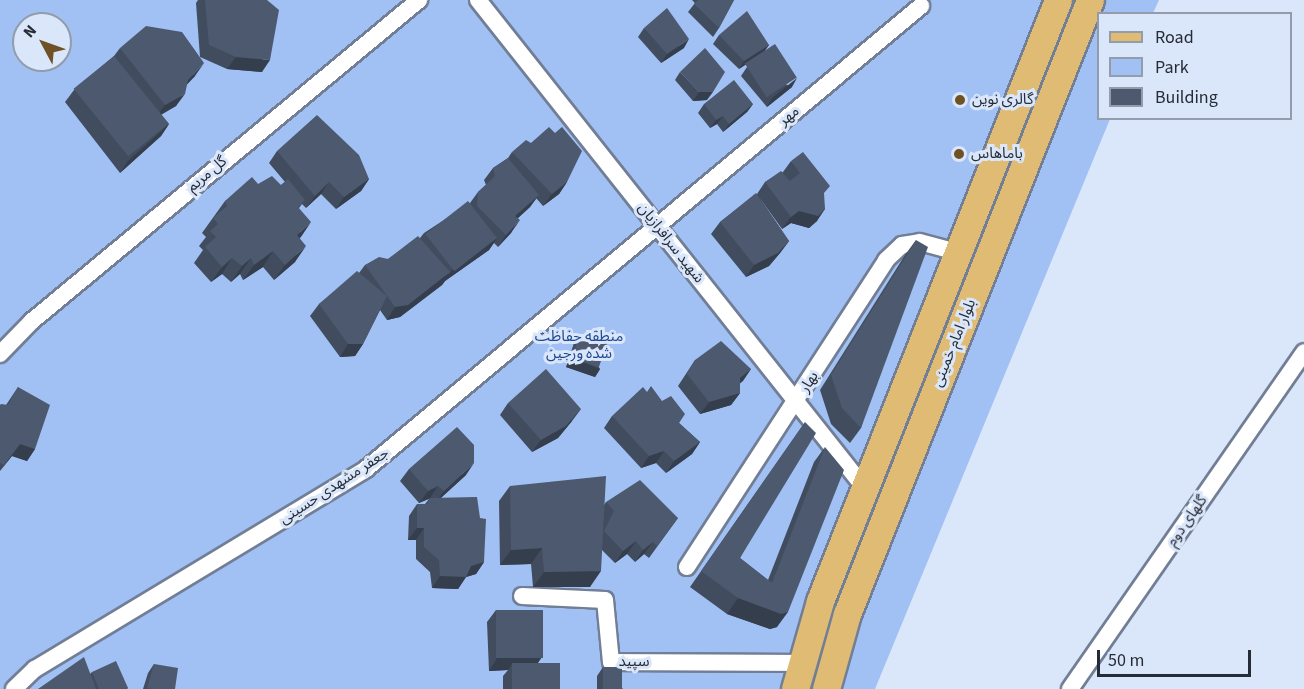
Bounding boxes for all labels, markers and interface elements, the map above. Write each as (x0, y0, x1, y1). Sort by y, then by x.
north arrow (12, 12, 72, 72)
legend (1097, 12, 1292, 120)
text: N (18, 20, 42, 43)
text: Road (1155, 25, 1194, 50)
text: Park (1155, 55, 1189, 80)
text: Building (1155, 85, 1218, 110)
place label: گالری نوین (972, 91, 1033, 109)
marker: گالری نوین (953, 93, 967, 107)
street label: مهر (775, 102, 803, 130)
place label: باماهاس (971, 145, 1023, 163)
marker: باماهاس (952, 147, 966, 161)
street label: گل مریم (183, 152, 231, 196)
street label: شهید سرافرازیان (634, 199, 708, 287)
street label: بلوار امام خمینی (928, 296, 980, 390)
park label: منطقه حفاظت شده ورجین (535, 327, 623, 362)
street label: بهار (796, 368, 822, 396)
street label: جعفر مشهدی حسینی (276, 444, 392, 528)
street label: گلهای دوم (1163, 492, 1211, 550)
scale bar (1100, 638, 1254, 676)
text: 50 m (1108, 648, 1144, 673)
street label: سپید (619, 653, 649, 671)

